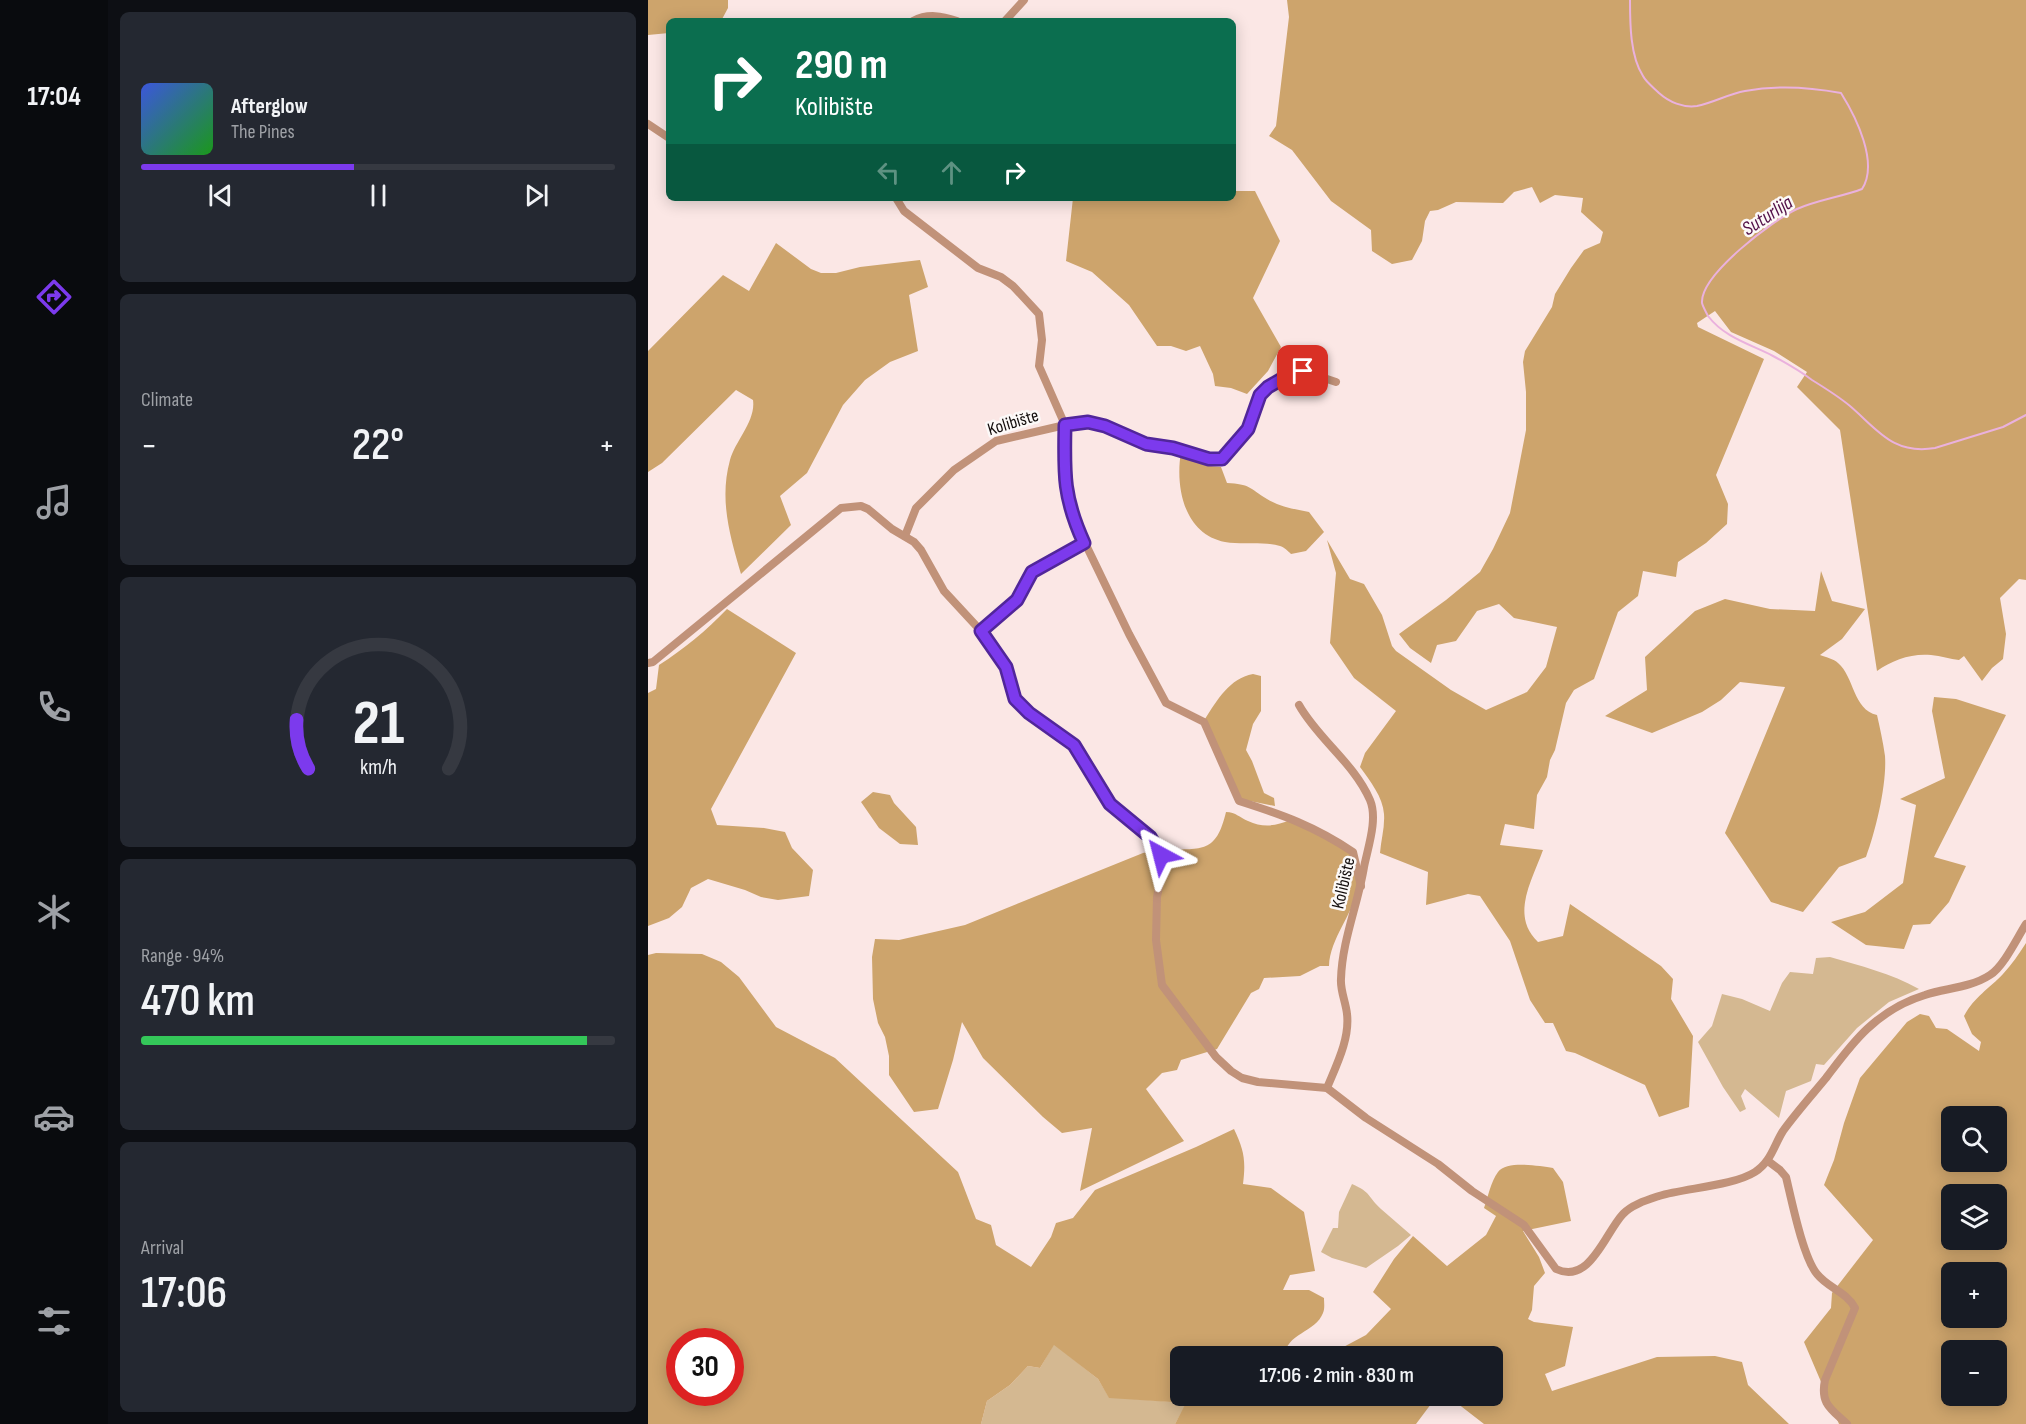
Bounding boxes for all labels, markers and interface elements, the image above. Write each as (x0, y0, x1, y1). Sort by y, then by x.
text: 290 m (795, 40, 888, 91)
icon: right (696, 42, 774, 120)
text: 17:04 (27, 81, 81, 113)
text: Kolibište (795, 91, 873, 123)
text: Afterglow (231, 93, 308, 120)
text: The Pines (231, 120, 295, 144)
icon: left (872, 156, 905, 189)
icon: ahead (935, 156, 968, 189)
icon: right (998, 156, 1031, 189)
icon: previous (204, 179, 237, 212)
icon: pause (362, 179, 395, 212)
icon: next (520, 179, 553, 212)
water label: Suturlija (1738, 191, 1797, 241)
icon: directions (33, 276, 75, 318)
pin (1277, 345, 1328, 396)
icon: arrive (1286, 354, 1319, 387)
text: Climate (141, 388, 193, 412)
street label: Kolibište (985, 405, 1041, 440)
text: 22° (352, 418, 404, 473)
text: − (141, 426, 157, 466)
text: + (599, 426, 615, 466)
icon: music (33, 481, 75, 523)
icon: phone (33, 686, 75, 728)
text: 21 (352, 687, 404, 762)
text: km/h (359, 755, 397, 780)
position arrow (1129, 823, 1193, 887)
street label: Kolibište (1327, 855, 1360, 911)
icon: climate (33, 891, 75, 933)
text: Range · 94% (141, 944, 224, 968)
text: 470 km (141, 974, 255, 1029)
icon: car (33, 1096, 75, 1138)
map controls (1941, 1106, 2007, 1406)
button: search (1941, 1106, 2007, 1172)
button: layers (1941, 1184, 2007, 1250)
text: Arrival (141, 1236, 184, 1260)
button: + (1941, 1262, 2007, 1328)
text: 17:06 (141, 1266, 227, 1321)
icon: filters (33, 1300, 75, 1342)
speed limit sign: 30 (666, 1328, 744, 1406)
button: − (1941, 1340, 2007, 1406)
text: 17:06 · 2 min · 830 m (1259, 1362, 1414, 1389)

